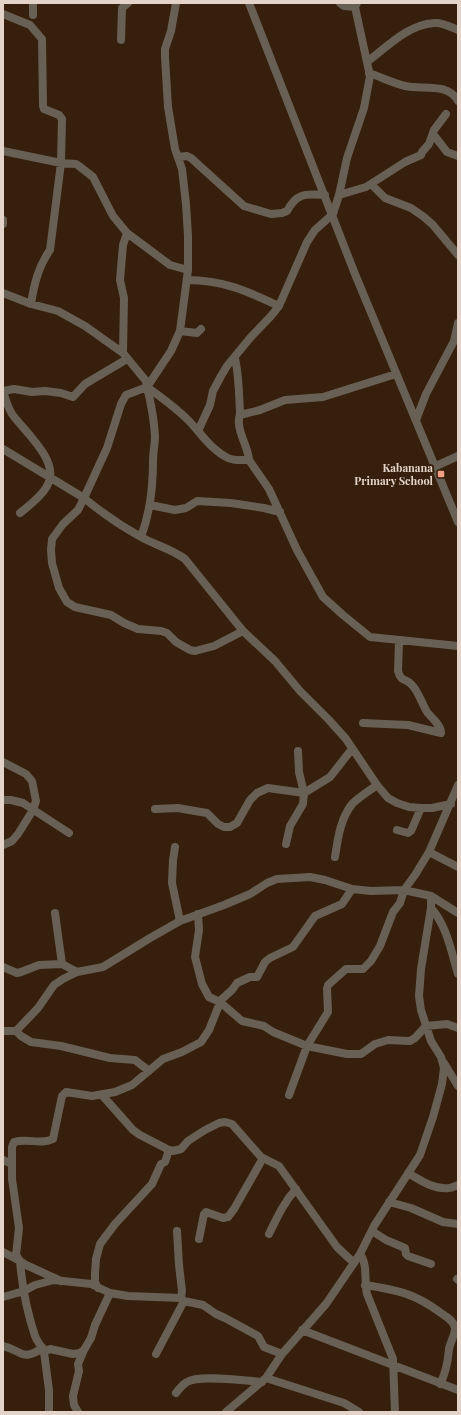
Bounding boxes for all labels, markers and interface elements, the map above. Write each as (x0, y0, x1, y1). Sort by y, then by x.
place label: Kabanana Primary School (354, 460, 434, 488)
marker: Kabanana Primary School (436, 469, 446, 479)

